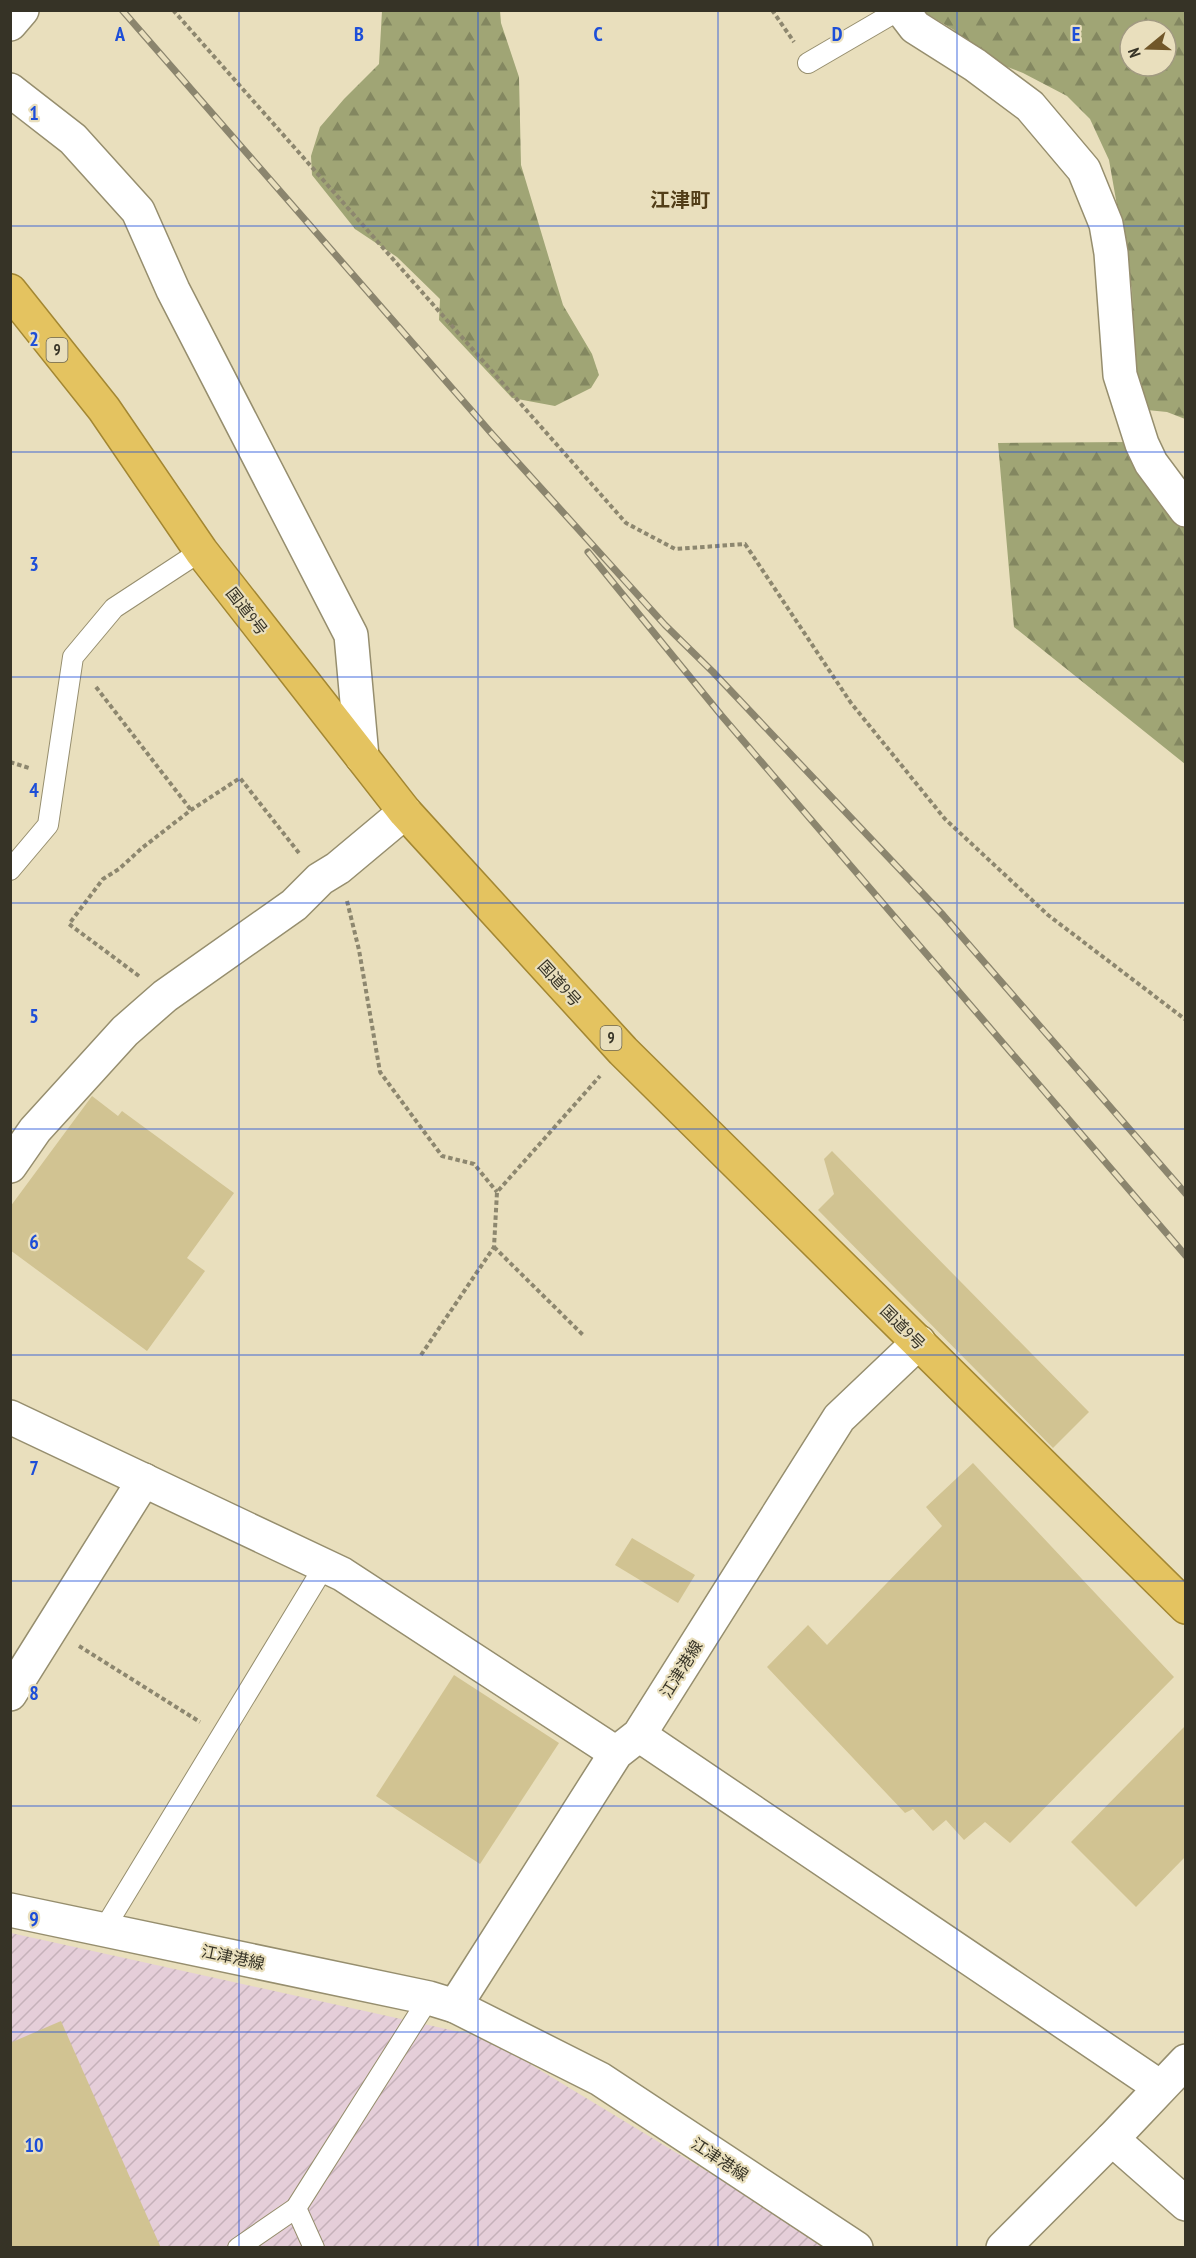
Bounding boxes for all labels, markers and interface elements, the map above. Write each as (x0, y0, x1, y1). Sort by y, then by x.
north arrow (1118, 18, 1178, 78)
text: A (114, 21, 126, 47)
text: B (354, 21, 364, 47)
text: C (593, 21, 603, 47)
text: D (832, 21, 843, 47)
text: E (1072, 21, 1080, 47)
text: N (1123, 46, 1145, 60)
text: 1 (29, 100, 39, 126)
district label: 江津町 (650, 187, 710, 213)
text: 2 (29, 326, 39, 352)
road number: 9 (46, 338, 68, 362)
text: 3 (29, 551, 39, 577)
street label: 国道9号 (222, 583, 272, 639)
text: 4 (29, 777, 39, 803)
street label: 国道9号 (534, 956, 586, 1010)
text: 5 (29, 1003, 39, 1029)
road number: 9 (600, 1026, 622, 1050)
text: 6 (29, 1229, 39, 1255)
street label: 国道9号 (876, 1300, 930, 1354)
text: 7 (29, 1455, 39, 1481)
street label: 江津港線 (656, 1637, 706, 1701)
text: 8 (29, 1680, 39, 1706)
text: 9 (29, 1906, 39, 1932)
street label: 江津港線 (200, 1941, 266, 1973)
text: 10 (24, 2132, 44, 2158)
street label: 江津港線 (688, 2133, 752, 2185)

